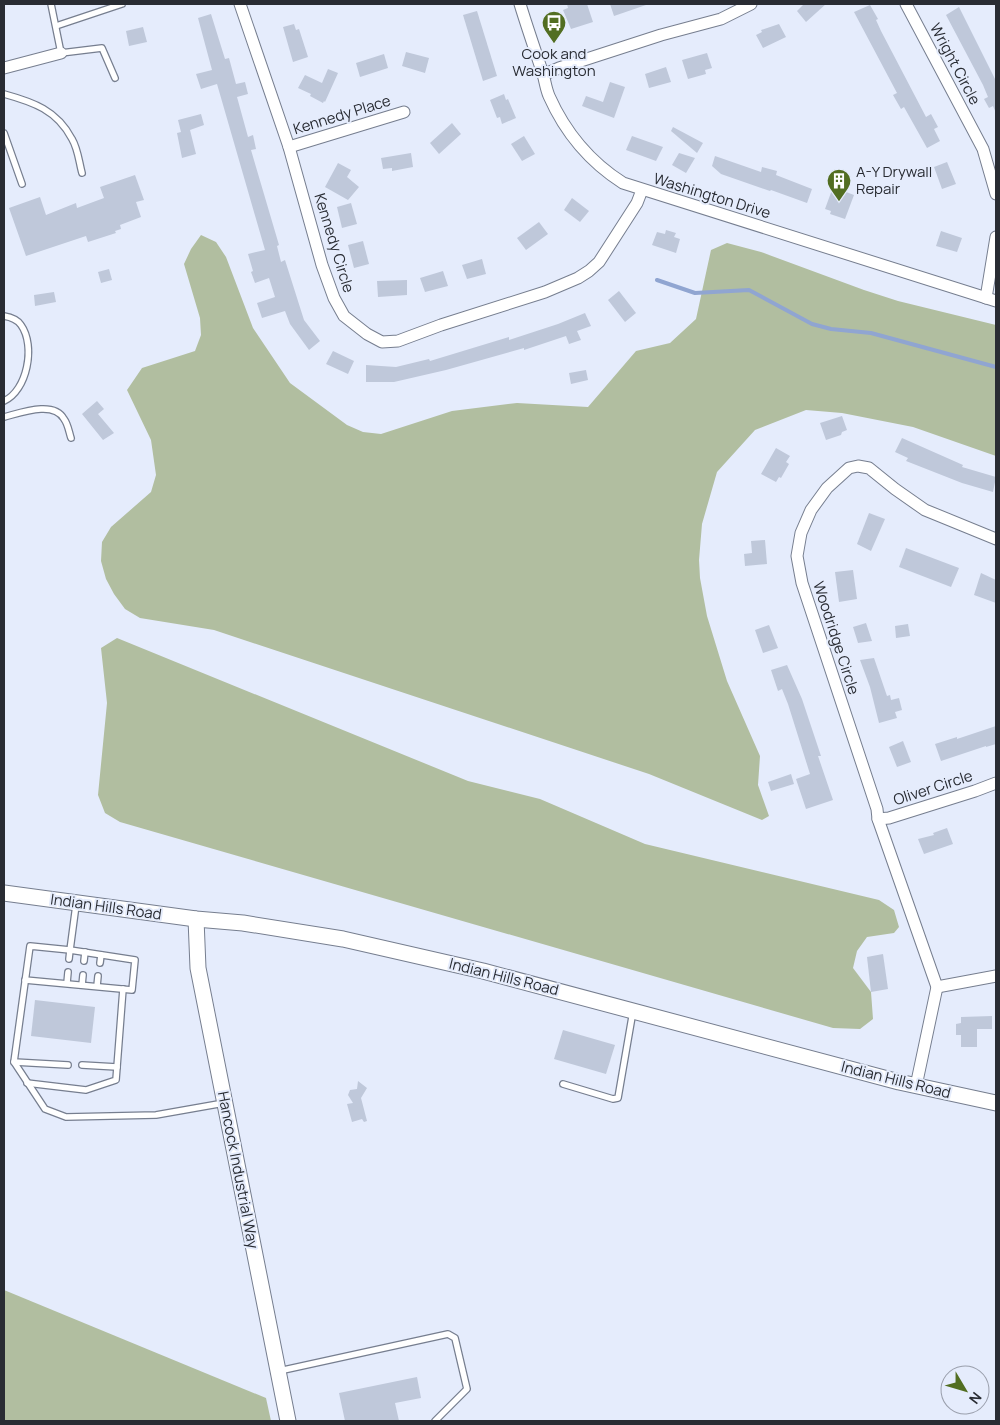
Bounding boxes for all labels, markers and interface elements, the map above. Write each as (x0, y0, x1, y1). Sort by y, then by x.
bus stop icon: Cook and Washington (541, 10, 567, 44)
street label: Wright Circle (925, 19, 986, 108)
place label: Cook and Washington (512, 43, 596, 81)
street label: Kennedy Place (291, 90, 393, 139)
place label: A-Y Drywall Repair (856, 161, 932, 199)
street label: Washington Drive (651, 168, 773, 223)
building icon: A-Y Drywall Repair (826, 168, 852, 202)
street label: Kennedy Circle (309, 191, 360, 295)
street label: Woodridge Circle (808, 578, 865, 697)
street label: Oliver Circle (891, 765, 975, 810)
street label: Indian Hills Road (49, 888, 163, 925)
street label: Indian Hills Road (447, 953, 561, 1000)
street label: Indian Hills Road (839, 1056, 953, 1103)
street label: Hancock Industrial Way (213, 1089, 264, 1251)
north arrow (940, 1365, 990, 1415)
text: N (965, 1388, 986, 1408)

